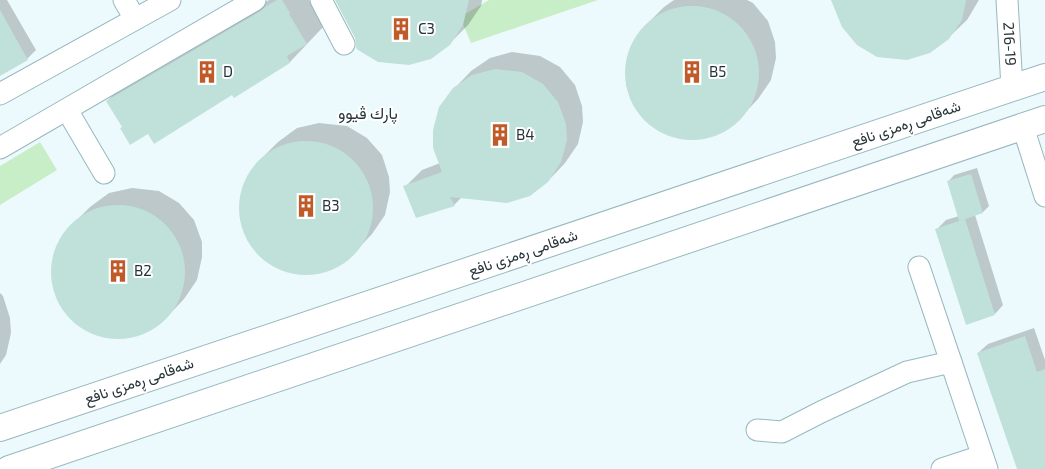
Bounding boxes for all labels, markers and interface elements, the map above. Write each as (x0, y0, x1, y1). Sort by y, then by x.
building icon: C3 (388, 16, 414, 42)
place label: C3 (418, 19, 435, 37)
street label: 216-19 (1000, 21, 1021, 66)
building icon: D (194, 59, 220, 85)
building icon: B5 (679, 59, 705, 85)
place label: D (223, 62, 233, 80)
place label: B5 (709, 62, 726, 80)
street label: شەقامی ڕەمزی نافع (849, 96, 964, 154)
district label: پارك ڤیوو (338, 103, 398, 125)
building icon: B4 (487, 122, 513, 148)
place label: B4 (516, 125, 535, 143)
building icon: B3 (293, 193, 319, 219)
place label: B3 (322, 196, 340, 214)
street label: شەقامی ڕەمزی نافع (466, 225, 581, 283)
building icon: B2 (105, 258, 131, 284)
place label: B2 (134, 261, 152, 279)
street label: شەقامی ڕەمزی نافع (82, 353, 197, 411)

